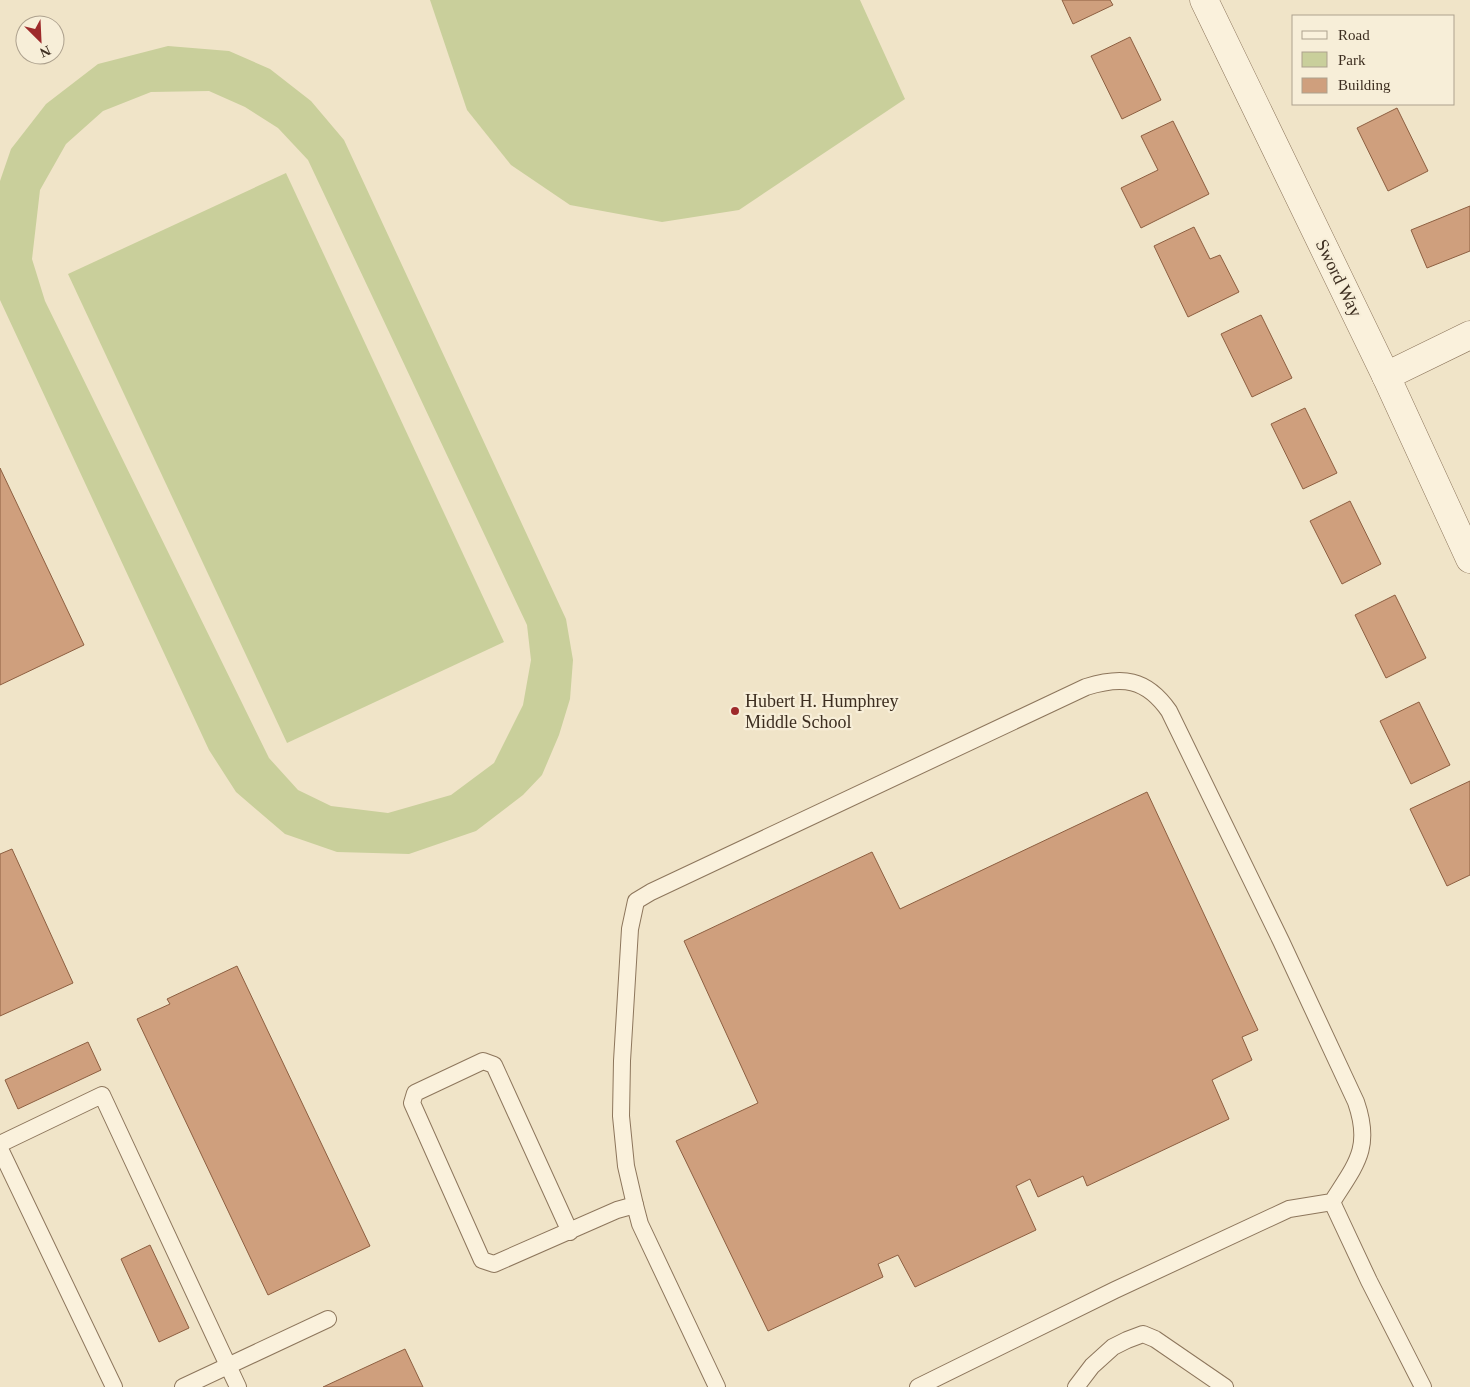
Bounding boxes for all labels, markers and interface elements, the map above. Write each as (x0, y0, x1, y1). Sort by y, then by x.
north arrow (15, 15, 65, 65)
legend (1292, 15, 1455, 105)
text: Road (1338, 27, 1370, 43)
text: N (37, 43, 53, 60)
text: Park (1338, 52, 1366, 68)
text: Building (1338, 77, 1391, 93)
street label: Sword Way (1312, 236, 1366, 320)
place label: Hubert H. Humphrey Middle School (745, 691, 898, 732)
marker: Hubert H. Humphrey Middle School (729, 705, 741, 717)

